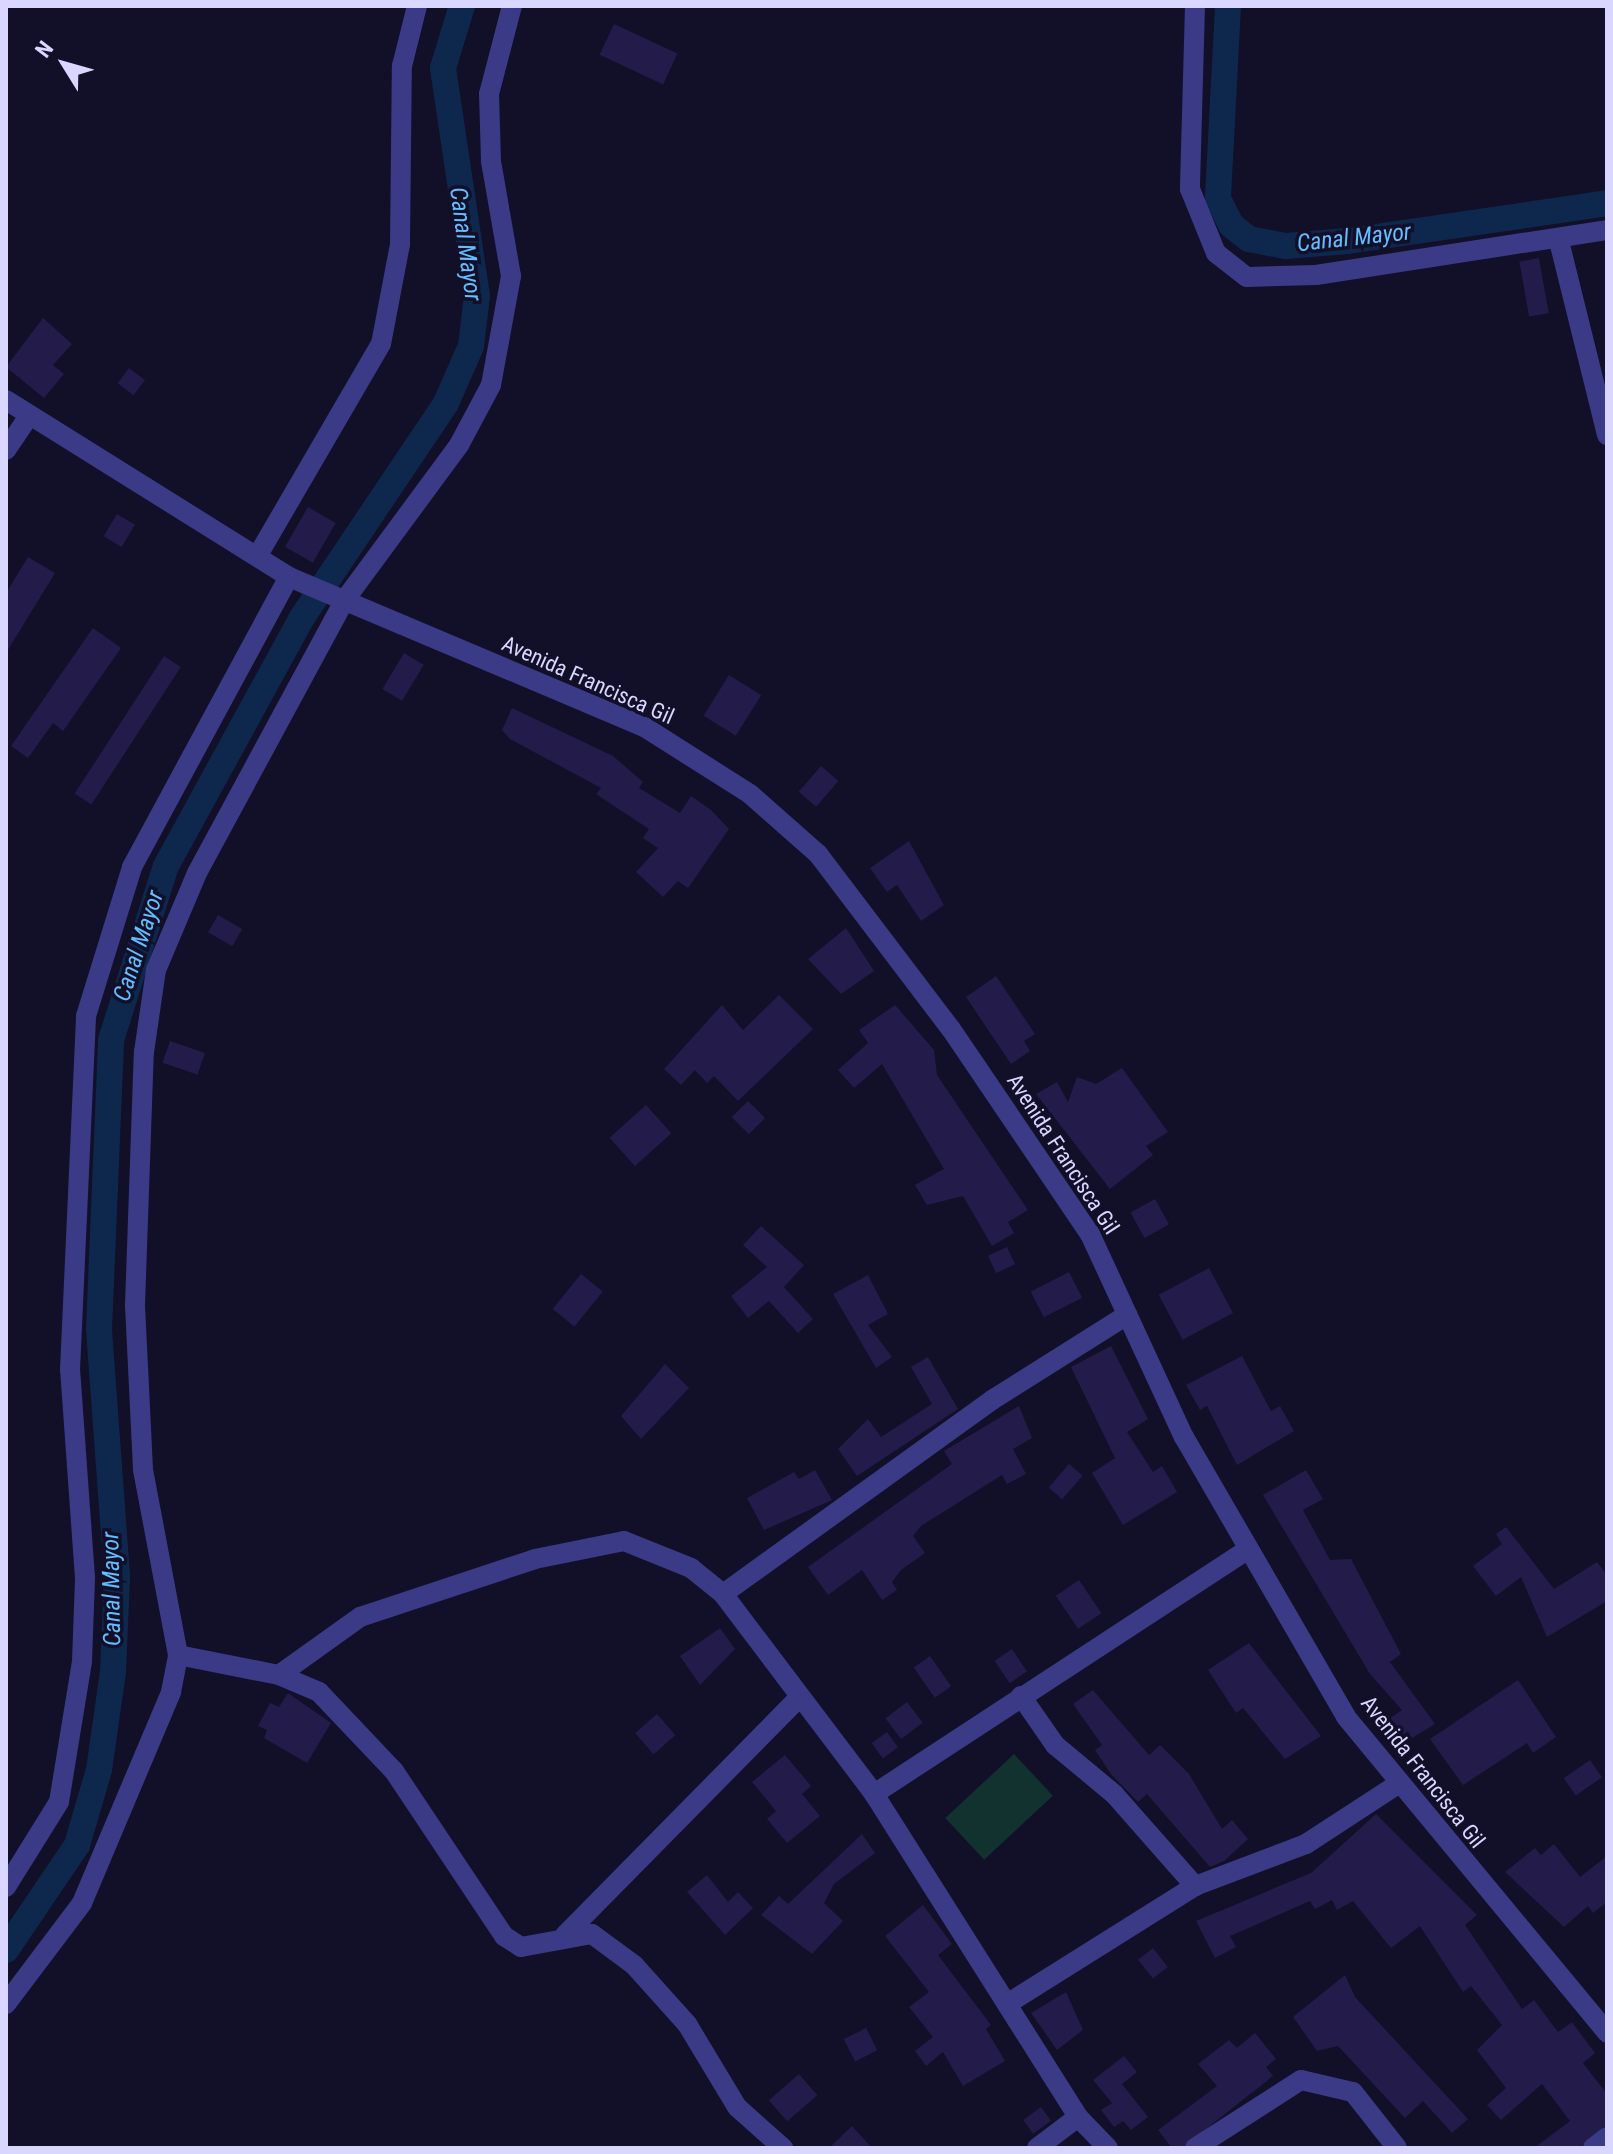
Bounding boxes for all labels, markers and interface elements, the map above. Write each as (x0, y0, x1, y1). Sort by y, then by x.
north arrow (24, 24, 104, 104)
text: N (30, 36, 58, 62)
water label: Canal Mayor (443, 185, 487, 303)
water label: Canal Mayor (1296, 218, 1412, 258)
street label: Avenida Francisca Gil (498, 630, 678, 730)
water label: Canal Mayor (108, 887, 170, 1005)
street label: Avenida Francisca Gil (1001, 1069, 1125, 1239)
water label: Canal Mayor (97, 1532, 127, 1646)
street label: Avenida Francisca Gil (1355, 1691, 1491, 1853)

